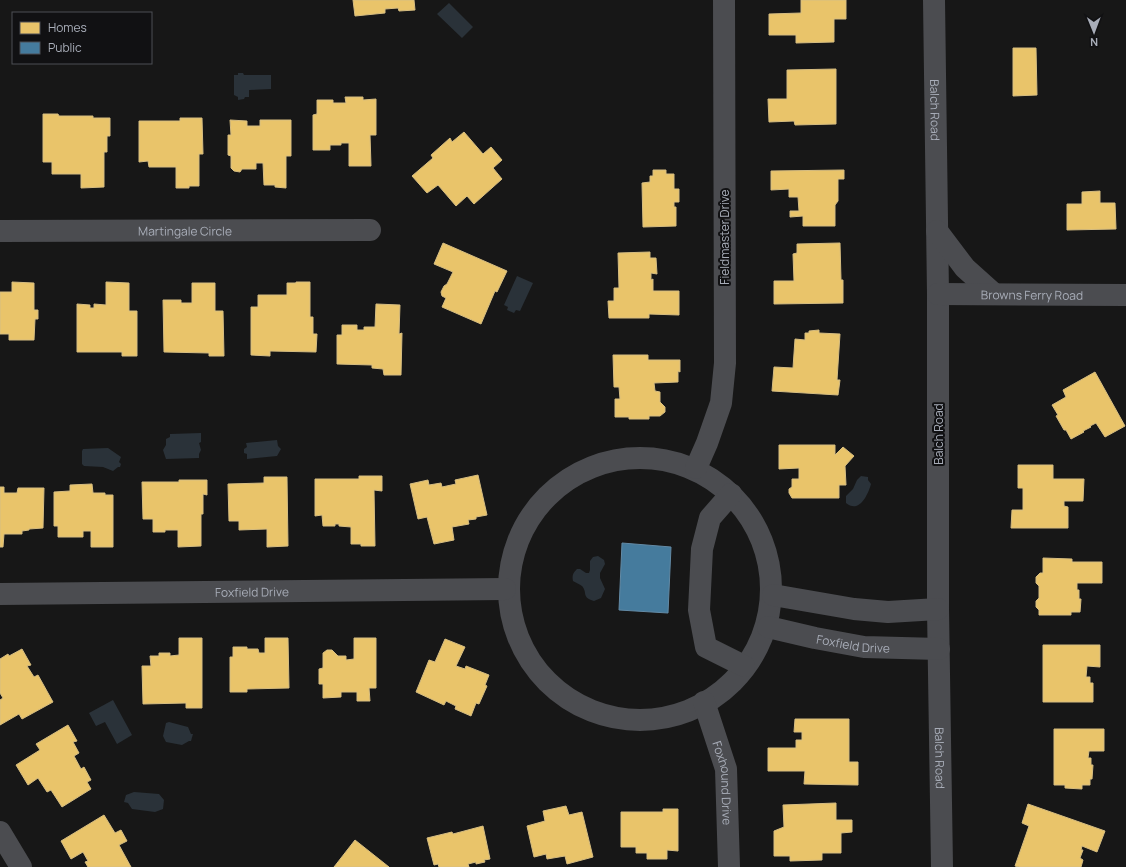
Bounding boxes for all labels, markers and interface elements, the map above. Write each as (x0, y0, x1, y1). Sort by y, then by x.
legend (12, 12, 152, 64)
north arrow (1074, 12, 1114, 52)
text: Homes (48, 19, 87, 36)
text: N (1090, 35, 1098, 50)
text: Public (48, 39, 82, 56)
street label: Balch Road (927, 79, 944, 141)
street label: Fieldmaster Drive (716, 189, 733, 285)
street label: Martingale Circle (138, 222, 232, 239)
street label: Browns Ferry Road (981, 286, 1083, 303)
street label: Balch Road (930, 403, 947, 465)
street label: Foxfield Drive (215, 583, 289, 600)
street label: Foxfield Drive (815, 630, 890, 656)
street label: Balch Road (931, 727, 949, 789)
street label: Foxhound Drive (709, 739, 736, 825)

